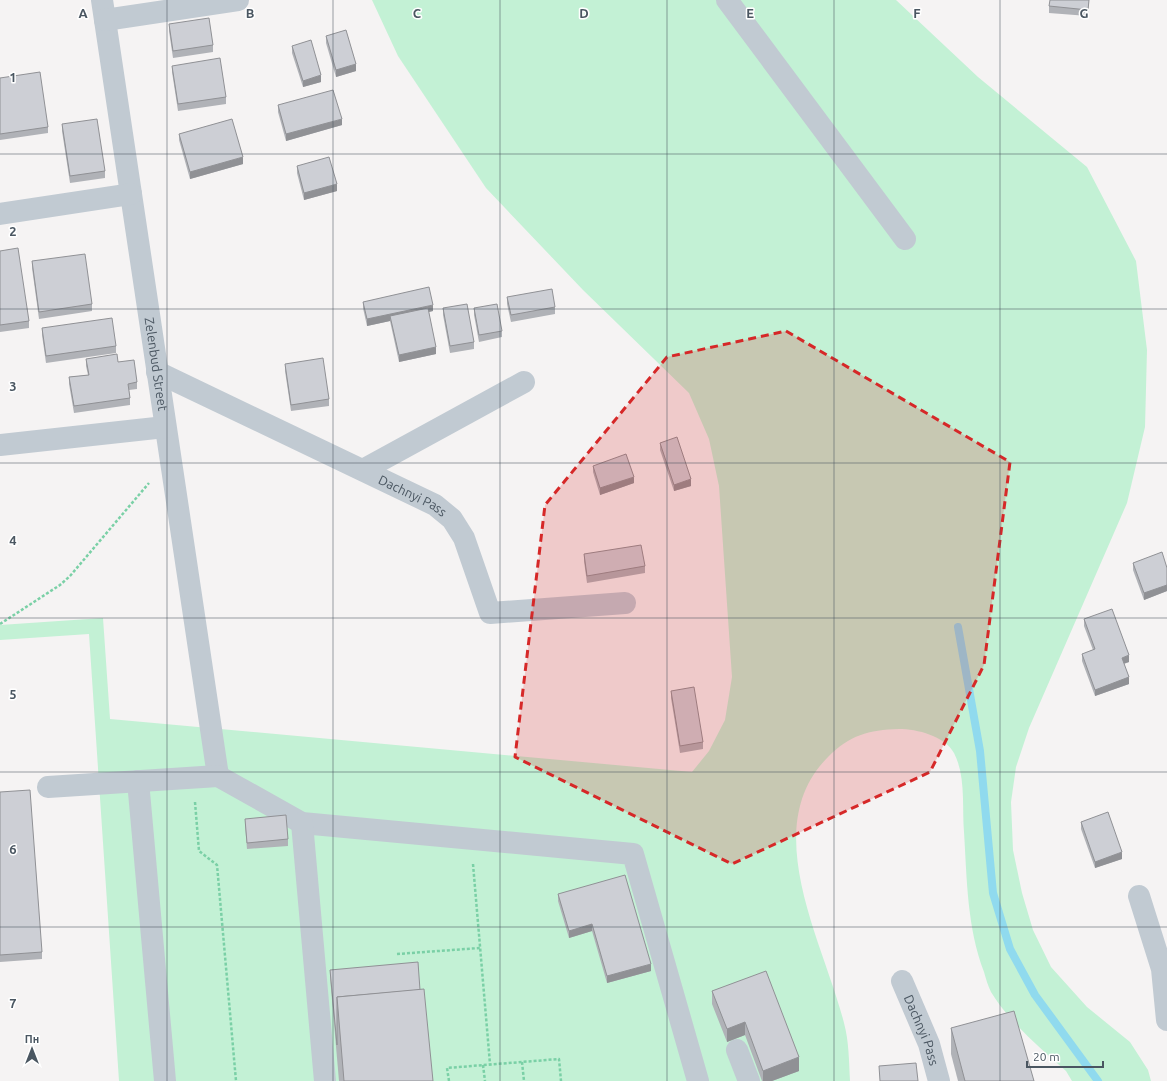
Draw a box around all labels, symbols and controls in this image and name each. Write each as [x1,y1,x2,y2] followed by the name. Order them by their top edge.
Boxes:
[78,6,88,20] text: A
[246,6,255,20] text: B
[413,6,422,20] text: C
[579,6,589,20] text: D
[746,6,754,20] text: E
[913,6,921,20] text: F
[1080,6,1089,20] text: G
[9,70,17,84] text: 1
[9,224,17,238] text: 2
[142,316,170,412] street label: Zelenbud Street
[9,379,17,393] text: 3
[376,472,450,519] street label: Dachnyi Pass
[9,533,17,547] text: 4
[9,687,17,701] text: 5
[9,842,17,856] text: 6
[902,993,942,1067] street label: Dachnyi Pass
[9,996,17,1010] text: 7
[12,1029,52,1069] north arrow
[25,1033,39,1045] text: Пн
[1027,1043,1103,1069] scale bar
[1033,1050,1060,1063] text: 20 m

